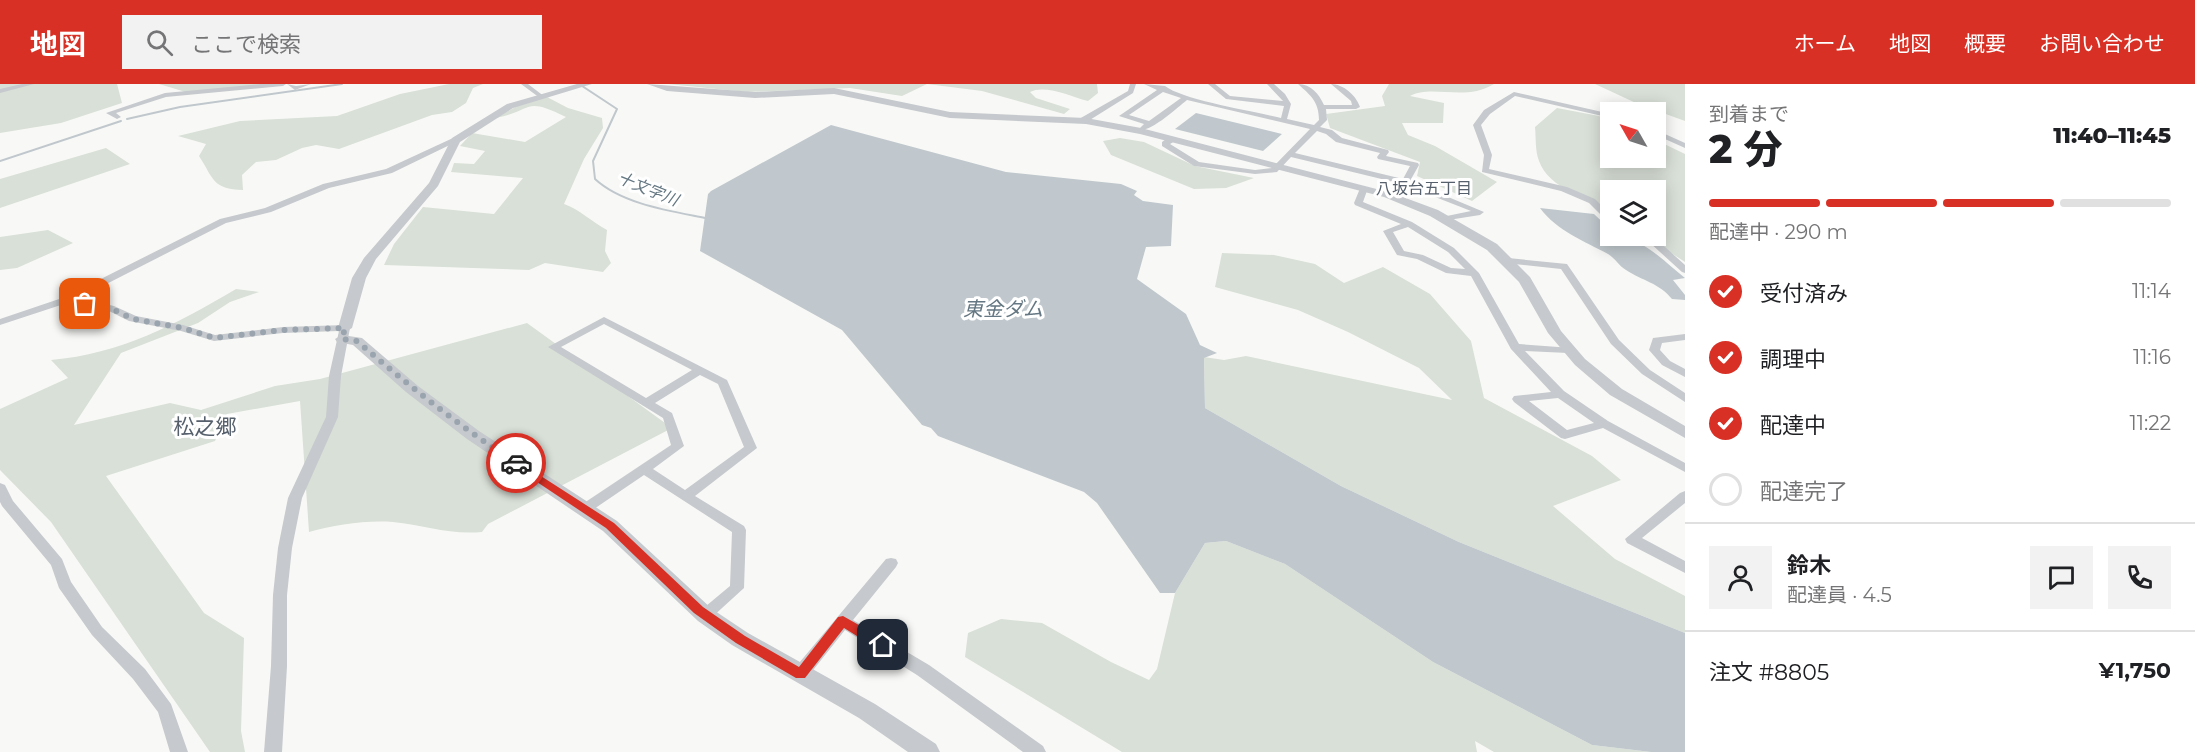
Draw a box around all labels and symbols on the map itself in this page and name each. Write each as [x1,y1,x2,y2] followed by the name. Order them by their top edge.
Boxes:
[1600,102,1666,168] north arrow
[615,168,683,211] water label: 十文字川
[1376,179,1472,198] district label: 八坂台五丁目
[59,278,110,329] pin
[963,297,1043,321] water label: 東金ダム
[174,414,237,439] district label: 松之郷
[486,433,546,493] courier
[857,619,908,670] pin

